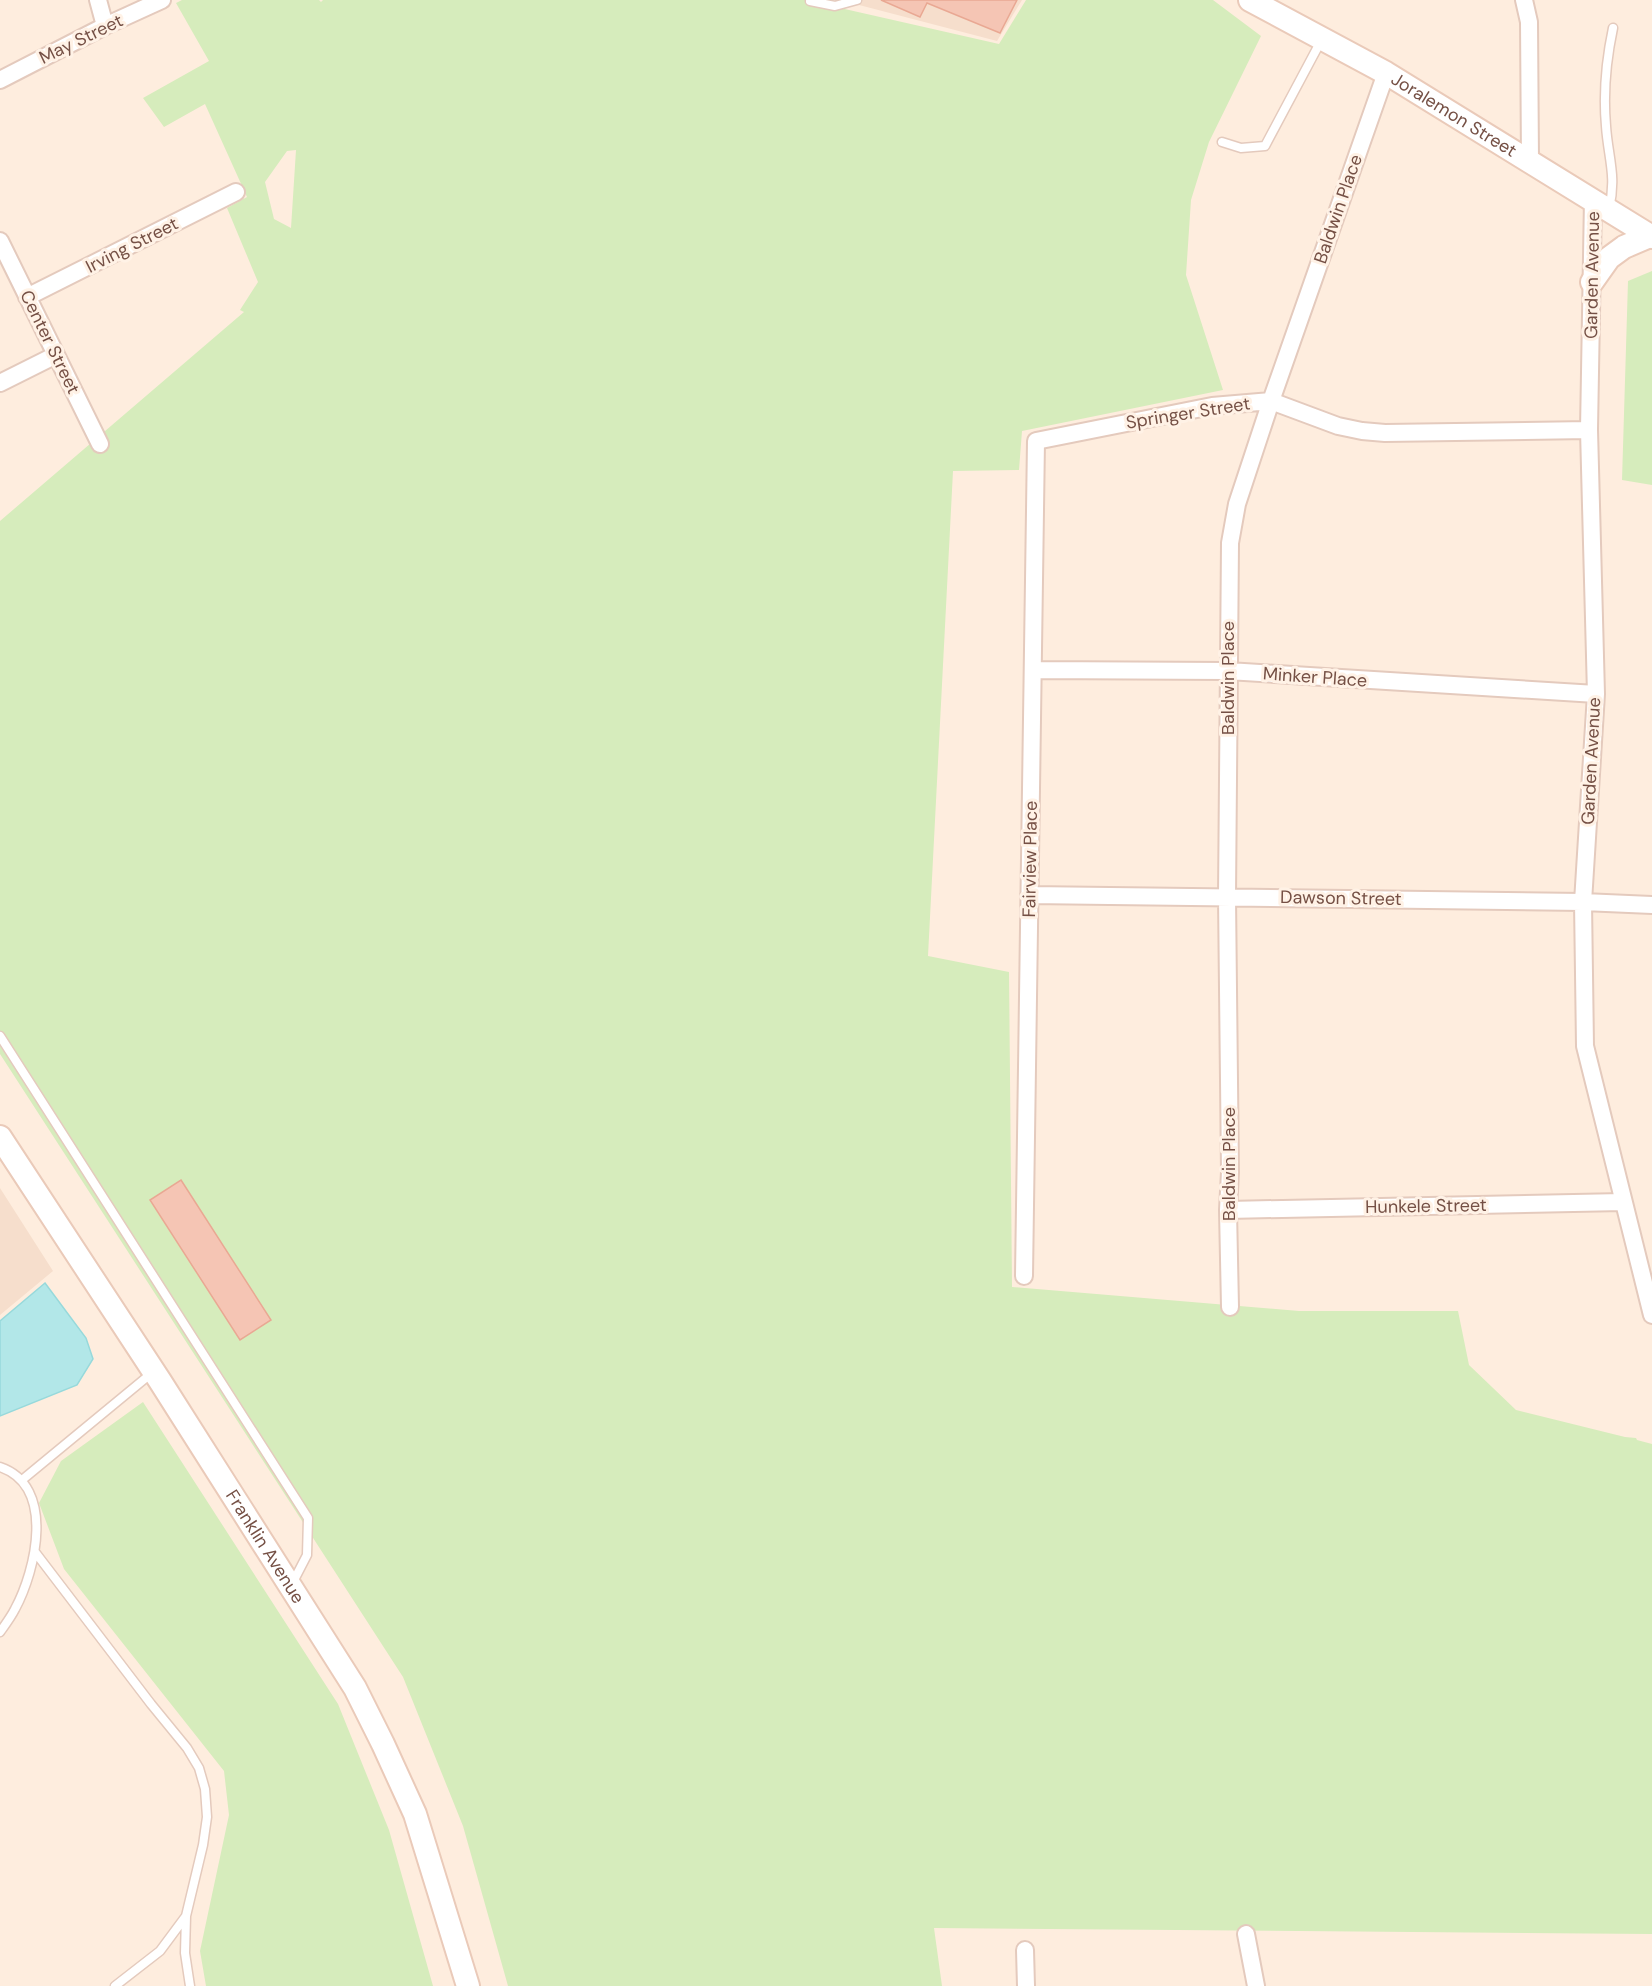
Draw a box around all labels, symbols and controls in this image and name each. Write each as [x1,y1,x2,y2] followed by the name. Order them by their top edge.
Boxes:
[35,8,127,70] street label: May Street
[1386,67,1521,163] street label: Joralemon Street
[1308,151,1368,267] street label: Baldwin Place
[82,211,182,279] street label: Irving Street
[1579,211,1605,339] street label: Garden Avenue
[14,286,86,398] street label: Center Street
[1124,391,1252,435] street label: Springer Street
[1216,621,1240,735] street label: Baldwin Place
[1262,661,1368,693] street label: Minker Place
[1576,697,1606,825] street label: Garden Avenue
[1017,800,1043,918] street label: Fairview Place
[1280,885,1402,911] street label: Dawson Street
[1217,1107,1241,1221] street label: Baldwin Place
[1365,1193,1487,1219] street label: Hunkele Street
[220,1485,310,1608] street label: Franklin Avenue

